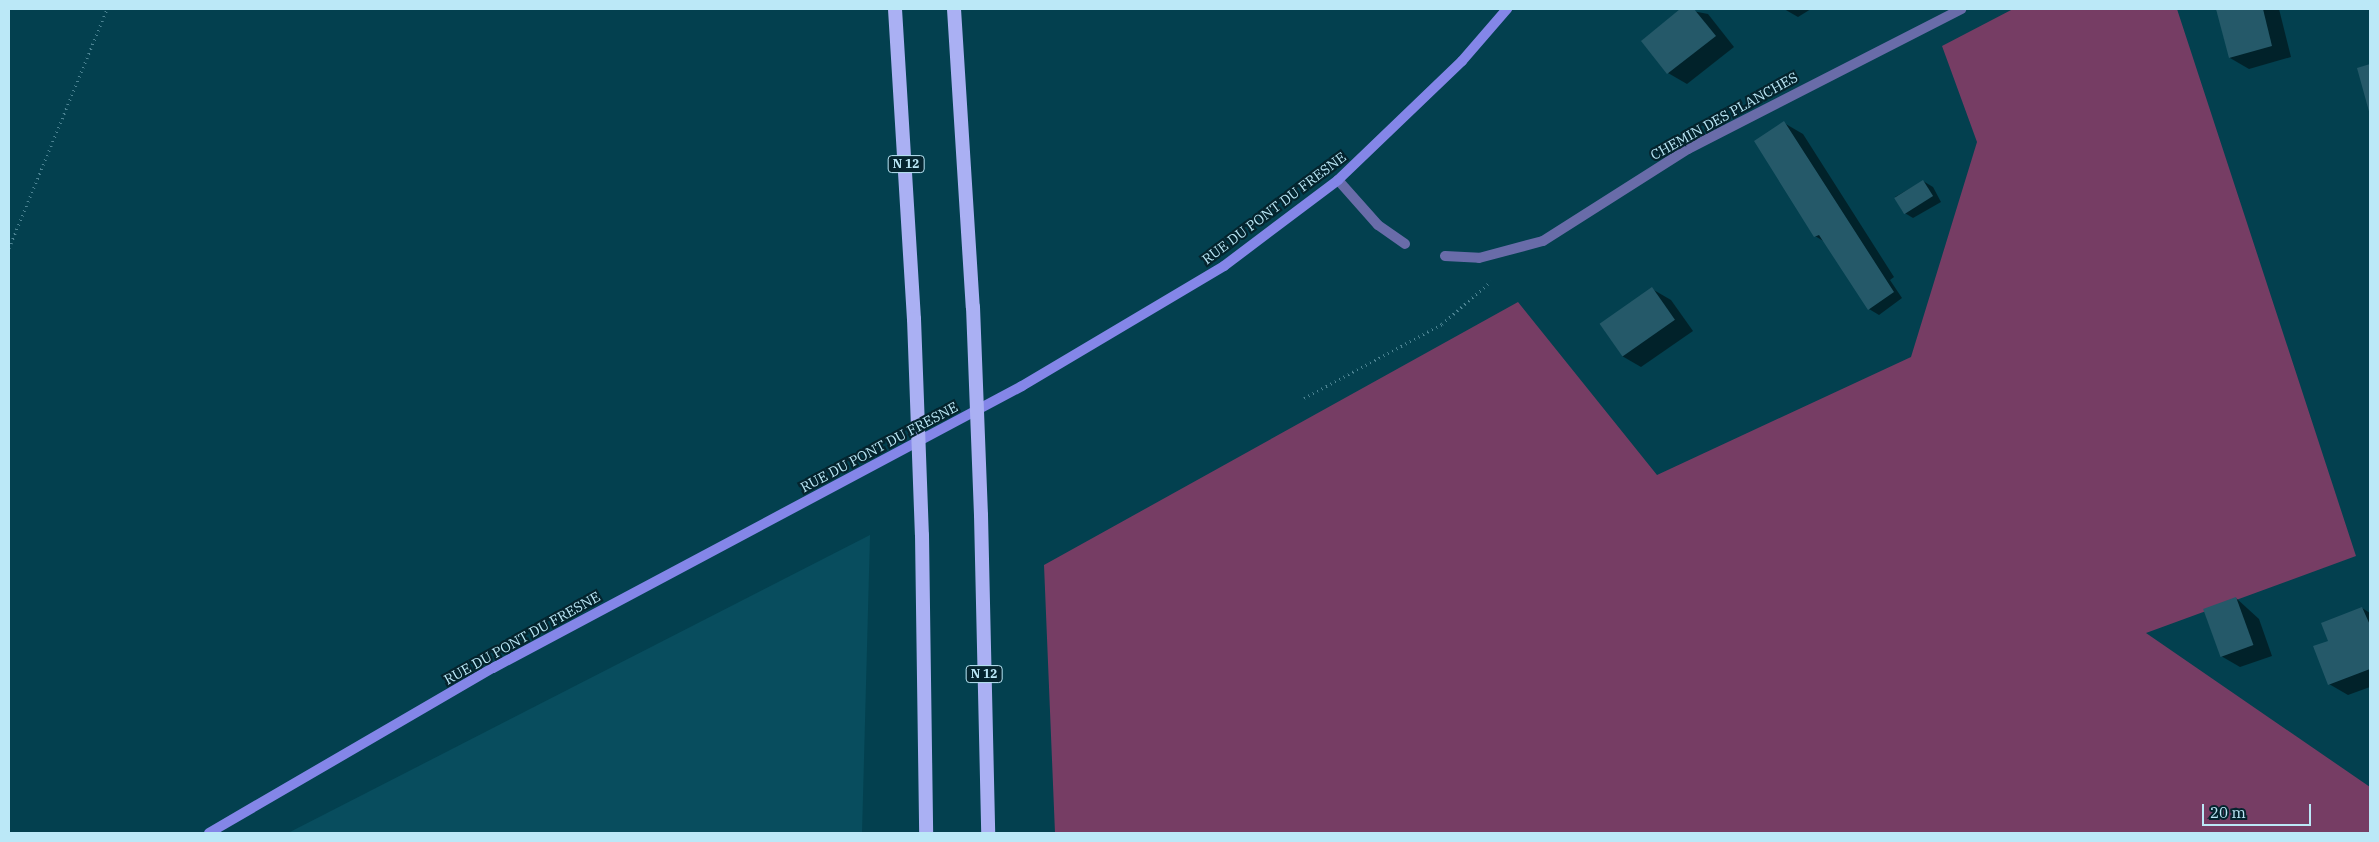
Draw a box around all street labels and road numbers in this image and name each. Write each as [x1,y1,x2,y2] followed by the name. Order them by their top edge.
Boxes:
[1648,69,1800,163] street label: CHEMIN DES PLANCHES
[1199,148,1349,268] street label: RUE DU PONT DU FRESNE
[887,154,925,173] road number: N 12
[797,398,961,496] street label: RUE DU PONT DU FRESNE
[441,588,603,688] street label: RUE DU PONT DU FRESNE
[965,664,1003,684] road number: N 12

